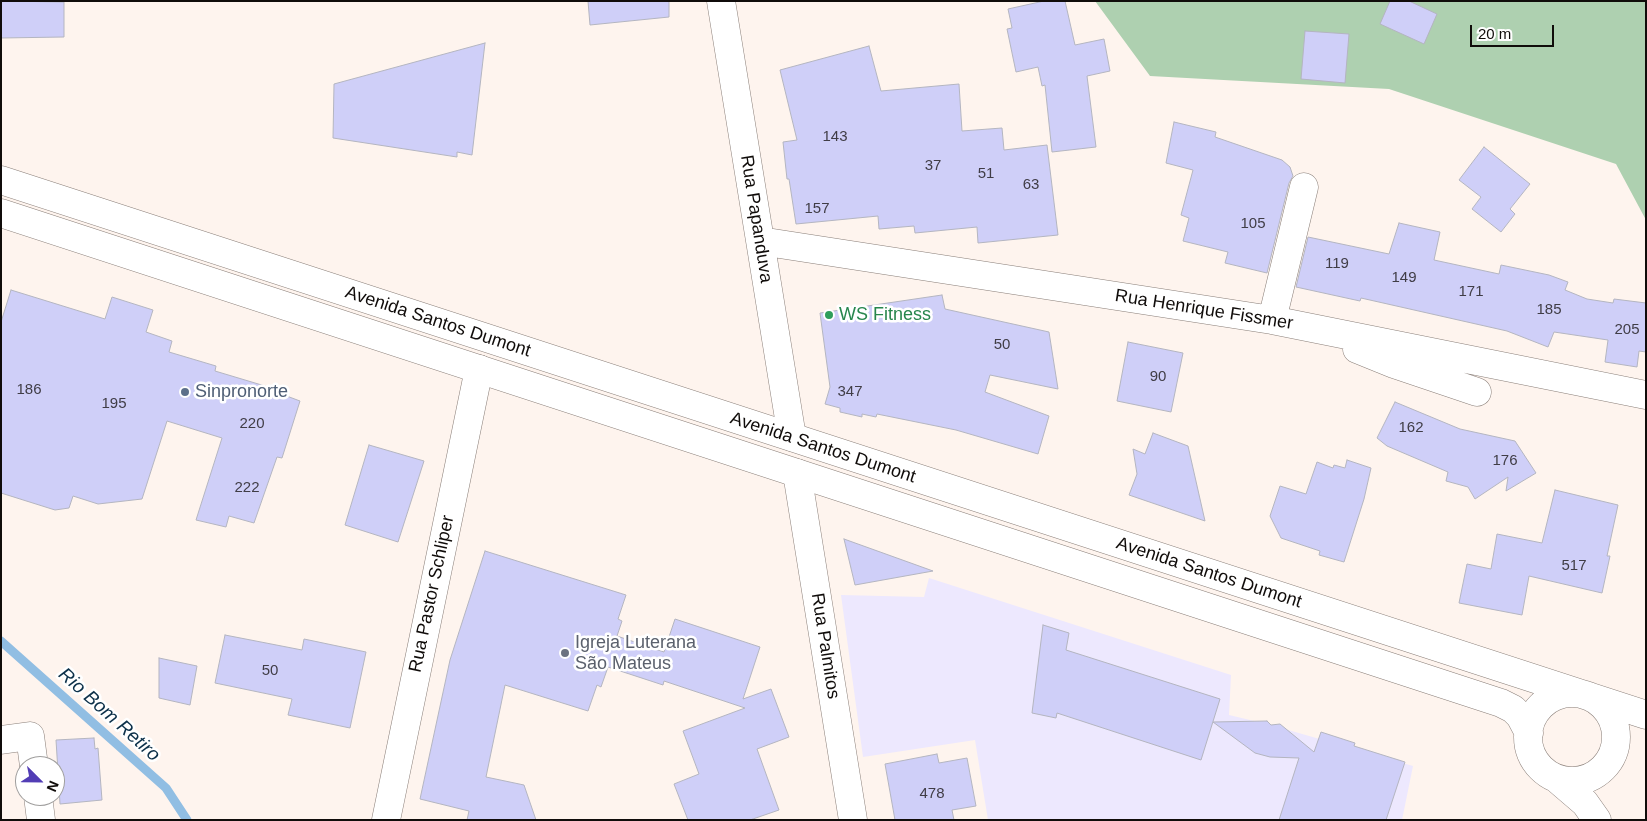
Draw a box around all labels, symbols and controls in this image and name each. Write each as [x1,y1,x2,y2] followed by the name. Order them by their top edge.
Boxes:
[1472,15,1556,47] scale bar
[1478,25,1511,42] text: 20 m
[822,128,848,146] house number: 143
[735,154,777,284] street label: Rua Papanduva
[925,157,941,175] house number: 37
[978,165,994,183] house number: 51
[1023,176,1039,194] house number: 63
[804,200,830,218] house number: 157
[1240,215,1266,233] house number: 105
[1325,255,1349,273] house number: 119
[1391,269,1417,287] house number: 149
[343,282,533,362] street label: Avenida Santos Dumont
[1458,283,1484,301] house number: 171
[1113,285,1295,335] street label: Rua Henrique Fissmer
[1536,301,1562,319] house number: 185
[839,304,931,326] place label: WS Fitness
[823,309,835,321] marker: WS Fitness
[1614,321,1640,339] house number: 205
[994,336,1010,354] house number: 50
[1150,368,1166,386] house number: 90
[16,381,42,399] house number: 186
[195,381,288,403] place label: Sinpronorte
[837,383,863,401] house number: 347
[179,386,191,398] marker: Sinpronorte
[101,395,127,413] house number: 195
[728,408,918,488] street label: Avenida Santos Dumont
[239,415,265,433] house number: 220
[1398,419,1424,437] house number: 162
[1492,452,1518,470] house number: 176
[234,479,260,497] house number: 222
[405,513,459,675] street label: Rua Pastor Schliper
[1114,533,1304,613] street label: Avenida Santos Dumont
[1561,557,1587,575] house number: 517
[806,591,844,701] street label: Rua Palmitos
[575,632,696,674] place label: Igreja Luterana São Mateus
[559,647,571,659] marker: Igreja Luterana São Mateus
[262,662,278,680] house number: 50
[54,663,164,767] water label: Rio Bom Retiro
[15,756,65,806] north arrow
[44,779,62,794] text: N
[919,785,945,803] house number: 478

